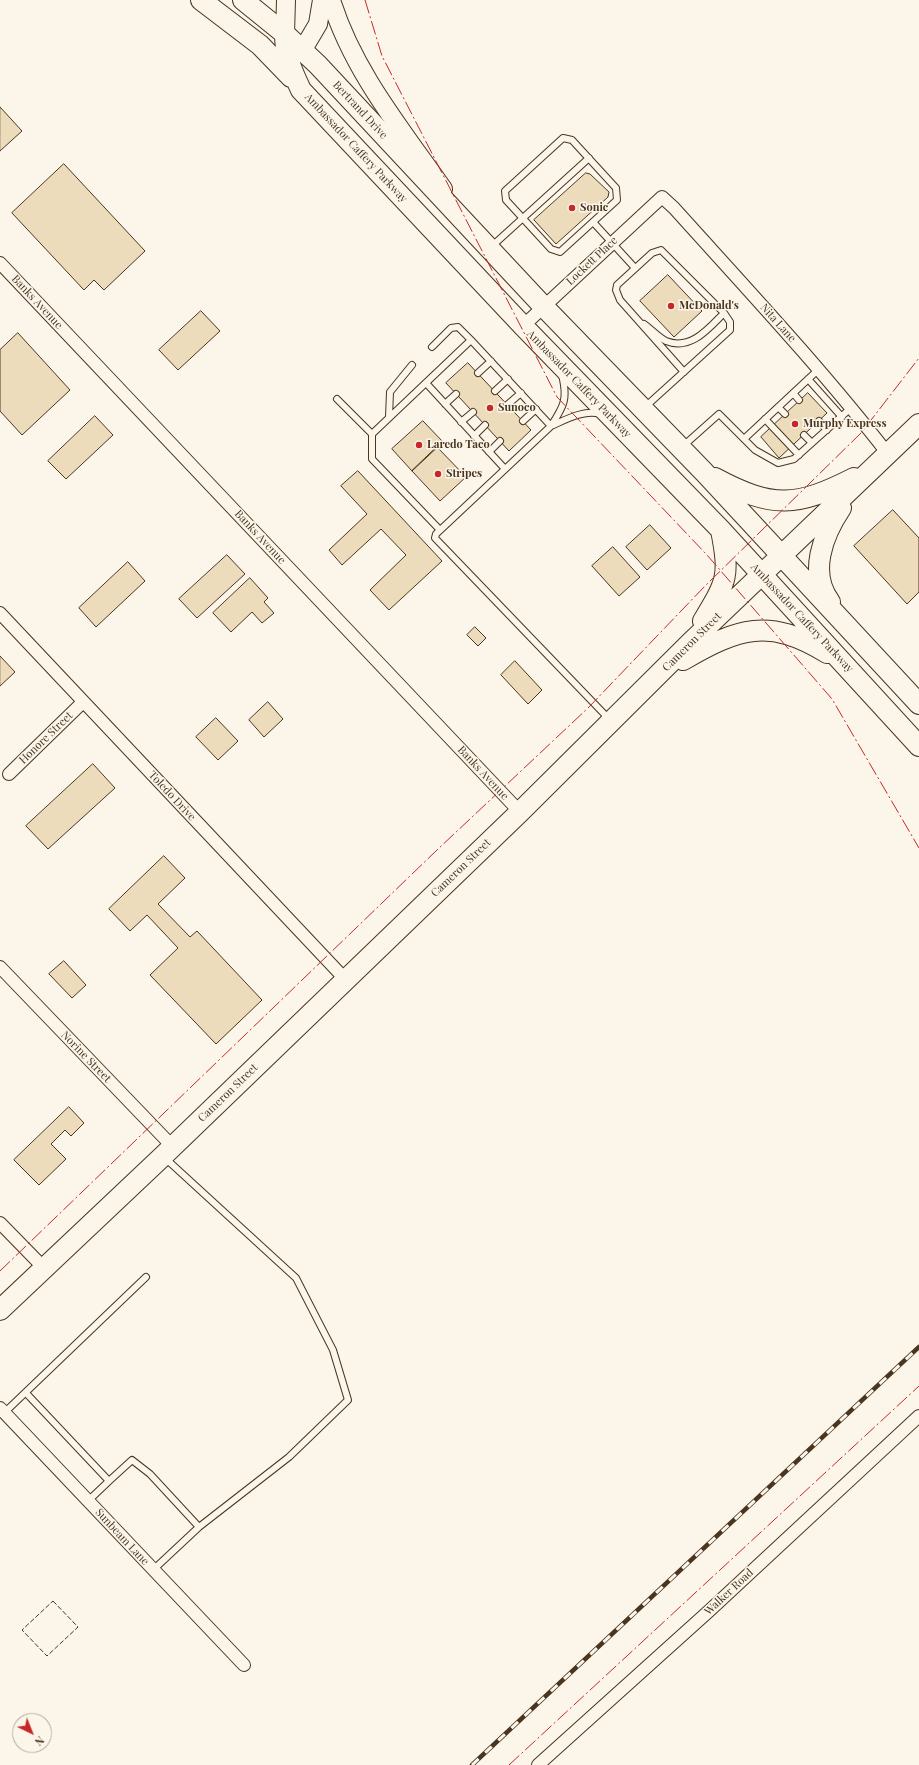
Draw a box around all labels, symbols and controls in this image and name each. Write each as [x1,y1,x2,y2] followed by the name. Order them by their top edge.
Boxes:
[330,78,390,142] street label: Bertrand Drive
[302,91,410,205] street label: Ambassador Caffery Parkway
[580,201,608,215] place label: Sonic
[567,203,577,213] marker: Sonic
[564,234,620,288] street label: Lockett Place
[9,272,65,332] street label: Banks Avenue
[679,299,739,313] place label: McDonald's
[666,301,676,311] marker: McDonald's
[757,301,799,345] street label: Nita Lane
[524,327,634,441] street label: Ambassador Caffery Parkway
[498,401,536,415] place label: Sunoco
[485,403,495,413] marker: Sunoco
[803,417,886,431] place label: Murphy Express
[790,419,800,429] marker: Murphy Express
[427,438,490,452] place label: Laredo Taco
[414,440,424,450] marker: Laredo Taco
[446,467,482,481] place label: Stripes
[433,469,443,479] marker: Stripes
[232,507,288,567] street label: Banks Avenue
[748,561,856,675] street label: Ambassador Caffery Parkway
[660,610,724,674] street label: Cameron Street
[17,709,75,767] street label: Honore Street
[455,743,511,803] street label: Banks Avenue
[146,768,198,824] street label: Toledo Drive
[428,836,494,900] street label: Cameron Street
[58,1029,114,1085] street label: Norine Street
[195,1061,261,1125] street label: Cameron Street
[92,1506,152,1568] street label: Sunbeam Lane
[702,1566,756,1618] street label: Walker Road
[12,1713,52,1753] north arrow
[32,1733,48,1750] text: N

